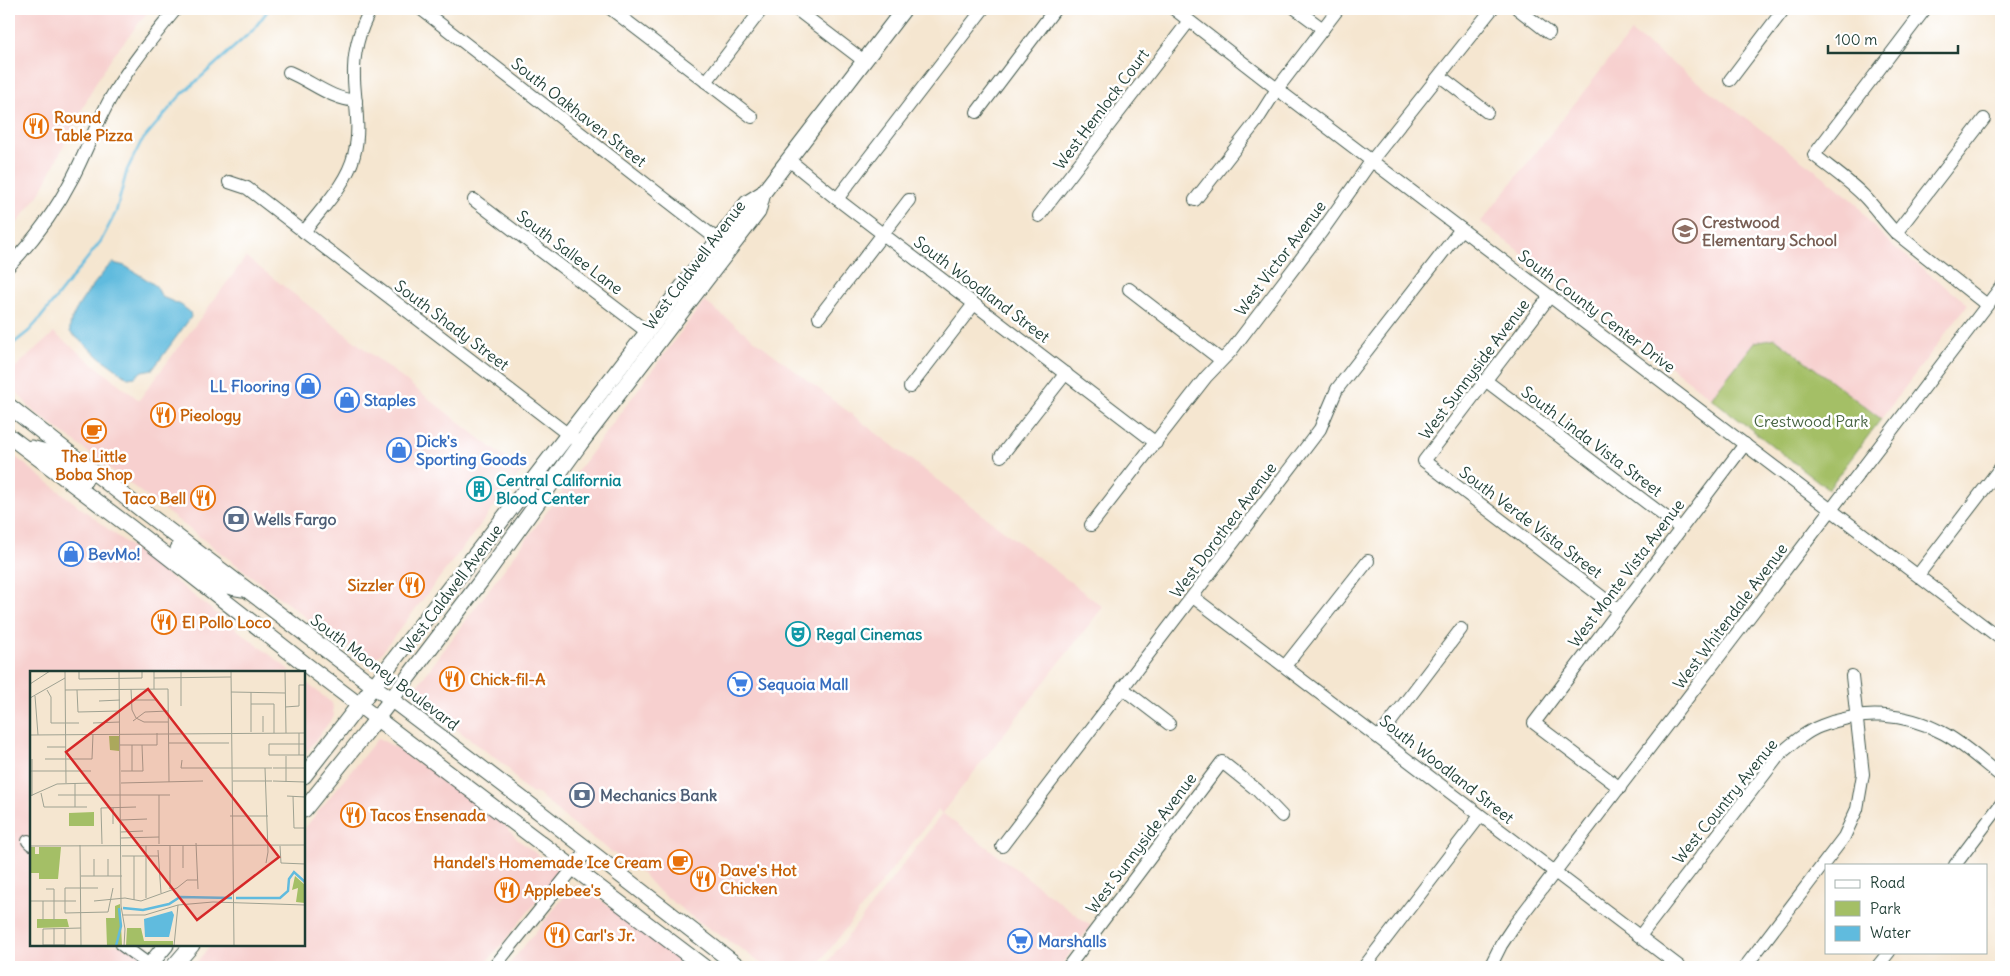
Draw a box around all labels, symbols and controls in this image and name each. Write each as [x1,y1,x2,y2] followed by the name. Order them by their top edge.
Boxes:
[1828,22,1958,54] scale bar
[1835,30,1877,49] text: 100 m
[1049,44,1153,173] street label: West Hemlock Court
[507,53,651,171] street label: South Oakhaven Street
[54,107,133,145] place label: Round Table Pizza
[23,113,49,139] restaurant icon: Round Table Pizza
[639,196,749,334] street label: West Caldwell Avenue
[1230,196,1330,320] street label: West Victor Avenue
[513,206,627,298] street label: South Sallee Lane
[1702,212,1837,251] place label: Crestwood Elementary School
[1672,218,1698,244] school or university icon: Crestwood Elementary School
[910,231,1054,347] street label: South Woodland Street
[1514,245,1680,377] street label: South County Center Drive
[391,276,514,375] street label: South Shady Street
[1415,295,1533,443] street label: West Sunnyside Avenue
[295,373,321,399] shop icon: LL Flooring
[210,376,290,397] place label: LL Flooring
[1518,381,1667,501] street label: South Linda Vista Street
[334,387,360,413] shop icon: Staples
[364,390,416,411] place label: Staples
[150,402,176,428] restaurant icon: Pieology
[180,405,241,426] place label: Pieology
[1754,411,1868,431] park label: Crestwood Park
[81,418,107,444] cafe icon: The Little Boba Shop
[416,431,527,470] place label: Dick's Sporting Goods
[386,437,412,463] shop icon: Dick's Sporting Goods
[55,446,133,485] place label: The Little Boba Shop
[1166,458,1280,602] street label: West Dorothea Avenue
[1456,462,1607,583] street label: South Verde Vista Street
[496,470,621,508] place label: Central California Blood Center
[466,476,492,502] building icon: Central California Blood Center
[190,485,216,511] restaurant icon: Taco Bell
[123,488,186,508] place label: Taco Bell
[1564,495,1688,651] street label: West Monte Vista Avenue
[223,506,249,532] bank icon: Wells Fargo
[254,509,337,530] place label: Wells Fargo
[396,520,506,658] street label: West Caldwell Avenue
[1669,539,1791,693] street label: West Whitendale Avenue
[58,541,84,567] shop icon: BevMo!
[88,544,141,564] place label: BevMo!
[399,572,425,598] restaurant icon: Sizzler
[347,575,394,595] place label: Sizzler
[151,609,177,635] restaurant icon: El Pollo Loco
[307,610,463,734] street label: South Mooney Boulevard
[182,612,272,632] place label: El Pollo Loco
[785,621,811,647] theatre icon: Regal Cinemas
[816,624,922,645] place label: Regal Cinemas
[439,666,465,692] restaurant icon: Chick-fil-A
[470,669,545,689] place label: Chick-fil-A
[30,671,305,946] inset map
[727,671,753,697] supermarket icon: Sequoia Mall
[758,674,848,695] place label: Sequoia Mall
[1376,710,1519,828] street label: South Woodland Street
[1668,734,1782,868] street label: West Country Avenue
[1082,769,1200,917] street label: West Sunnyside Avenue
[569,782,595,808] bank icon: Mechanics Bank
[600,785,717,805] place label: Mechanics Bank
[340,802,366,828] restaurant icon: Tacos Ensenada
[370,805,486,825] place label: Tacos Ensenada
[667,849,693,875] cafe icon: Handel's Homemade Ice Cream
[433,852,662,872] place label: Handel's Homemade Ice Cream
[720,860,797,898] place label: Dave's Hot Chicken
[1825,864,1988,954] legend
[690,866,716,892] restaurant icon: Dave's Hot Chicken
[1870,873,1905,892] text: Road
[494,877,520,903] restaurant icon: Applebee's
[524,880,601,901] place label: Applebee's
[1870,899,1901,918] text: Park
[544,922,570,948] restaurant icon: Carl's Jr.
[1870,923,1911,942] text: Water
[574,925,635,945] place label: Carl's Jr.
[1007,928,1033,954] supermarket icon: Marshalls
[1038,931,1107,951] place label: Marshalls

